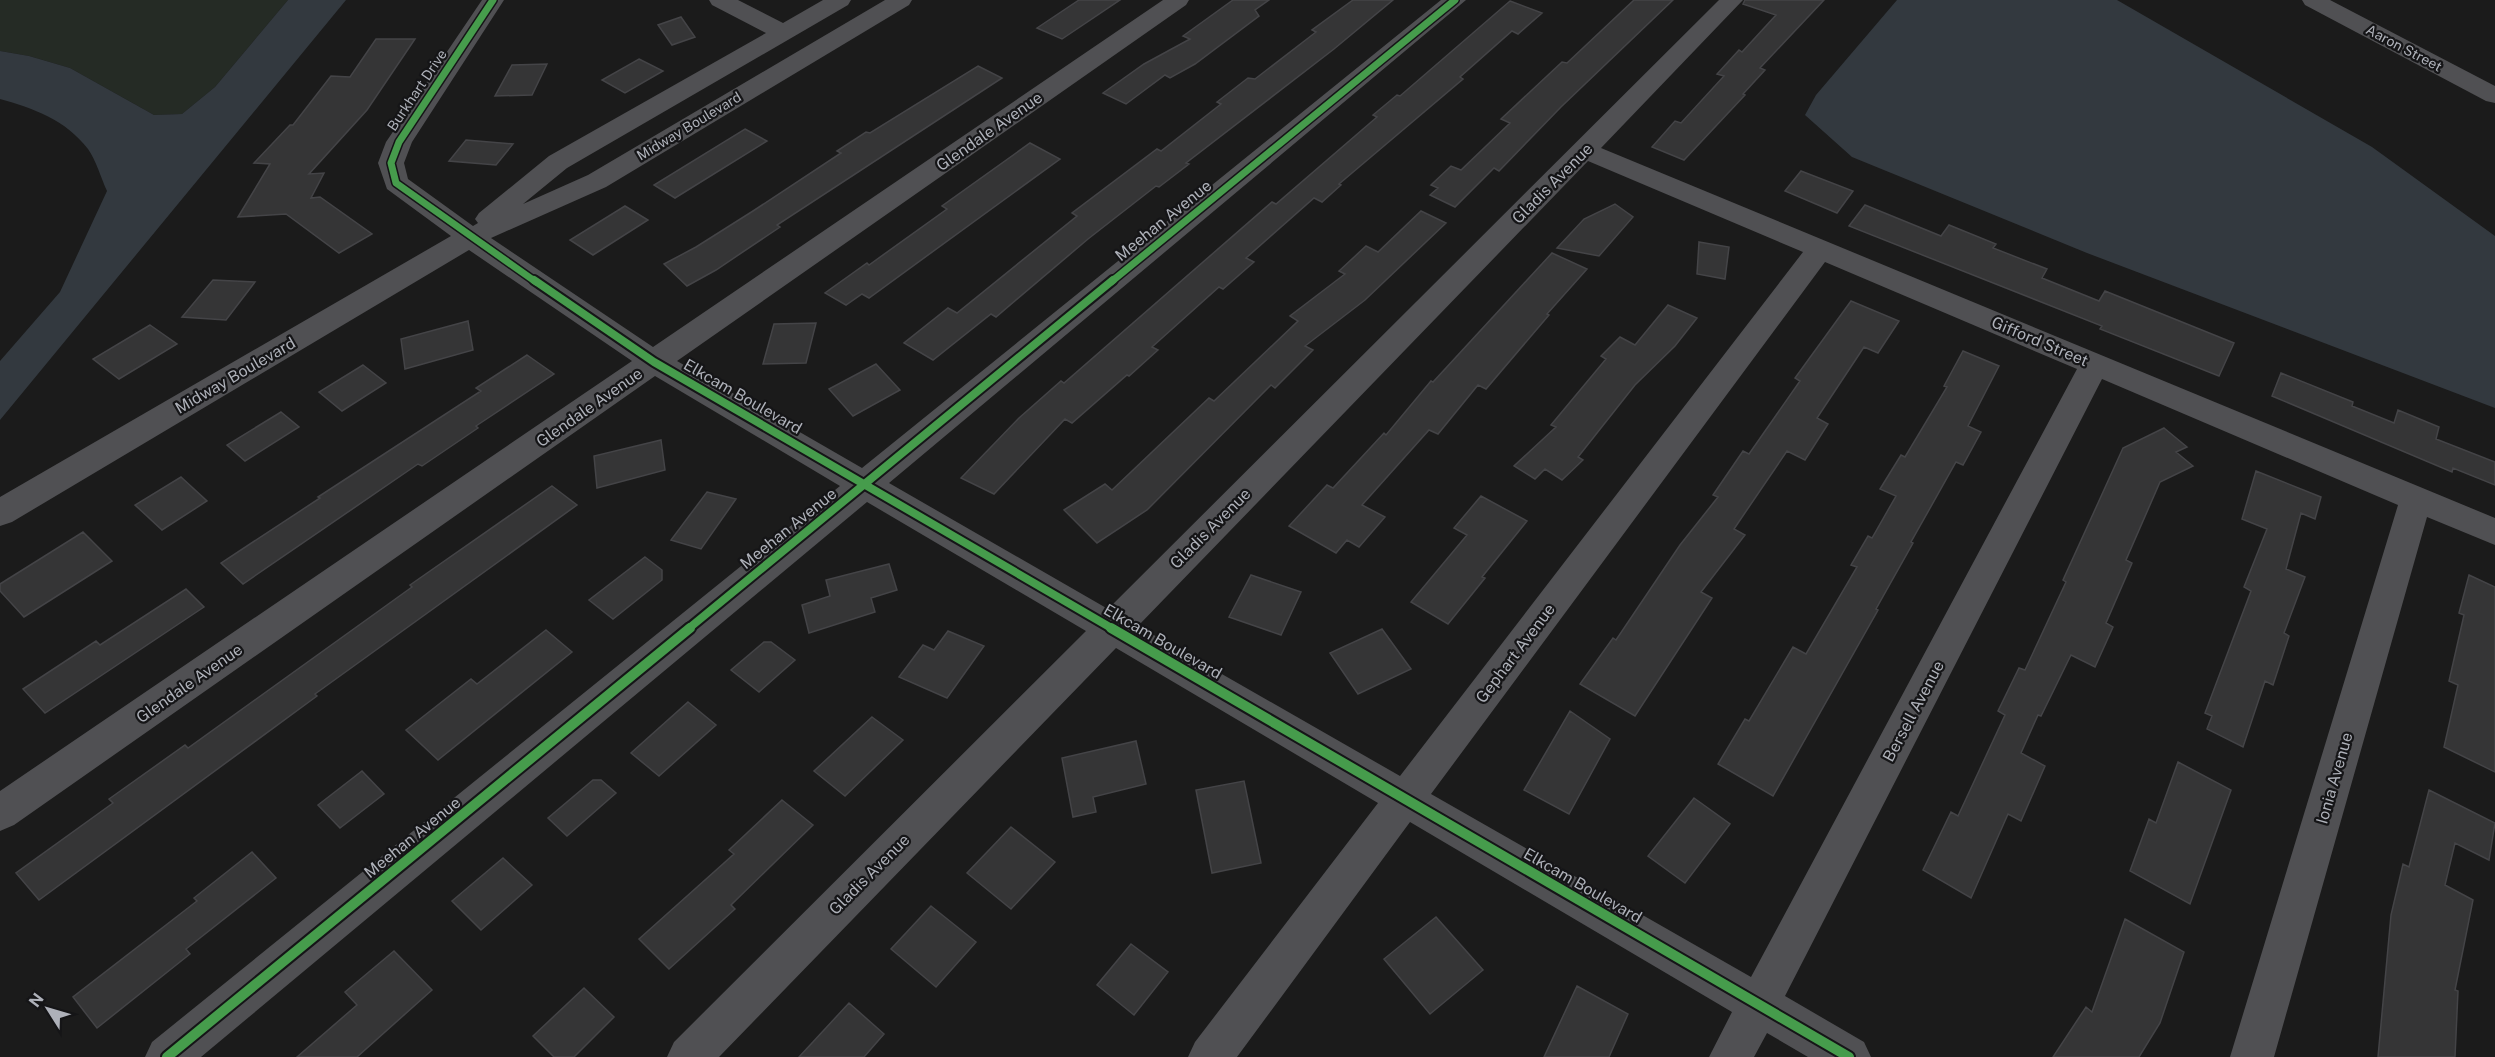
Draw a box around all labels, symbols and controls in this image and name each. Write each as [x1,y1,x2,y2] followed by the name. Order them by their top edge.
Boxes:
[2363,21,2445,75] street label: Aaron Street
[384,46,450,134] street label: Burkhart Drive
[933,88,1046,175] street label: Glendale Avenue
[634,89,744,163] street label: Midway Boulevard
[1508,139,1596,227] street label: Gladis Avenue
[1111,176,1215,265] street label: Meehan Avenue
[1989,313,2091,370] street label: Gifford Street
[172,333,299,418] street label: Midway Boulevard
[680,355,805,438] street label: Elkcam Boulevard
[533,364,646,451] street label: Glendale Avenue
[736,484,840,573] street label: Meehan Avenue
[1166,484,1254,572] street label: Gladis Avenue
[1100,600,1225,683] street label: Elkcam Boulevard
[1472,600,1559,707] street label: Gephart Avenue
[133,640,246,727] street label: Glendale Avenue
[1879,658,1948,765] street label: Bersell Avenue
[2312,730,2357,826] street label: Ionia Avenue
[360,793,464,882] street label: Meehan Avenue
[825,830,913,918] street label: Gladis Avenue
[1520,844,1645,927] street label: Elkcam Boulevard
[18,979,78,1039] north arrow
[25,990,48,1011] text: N

